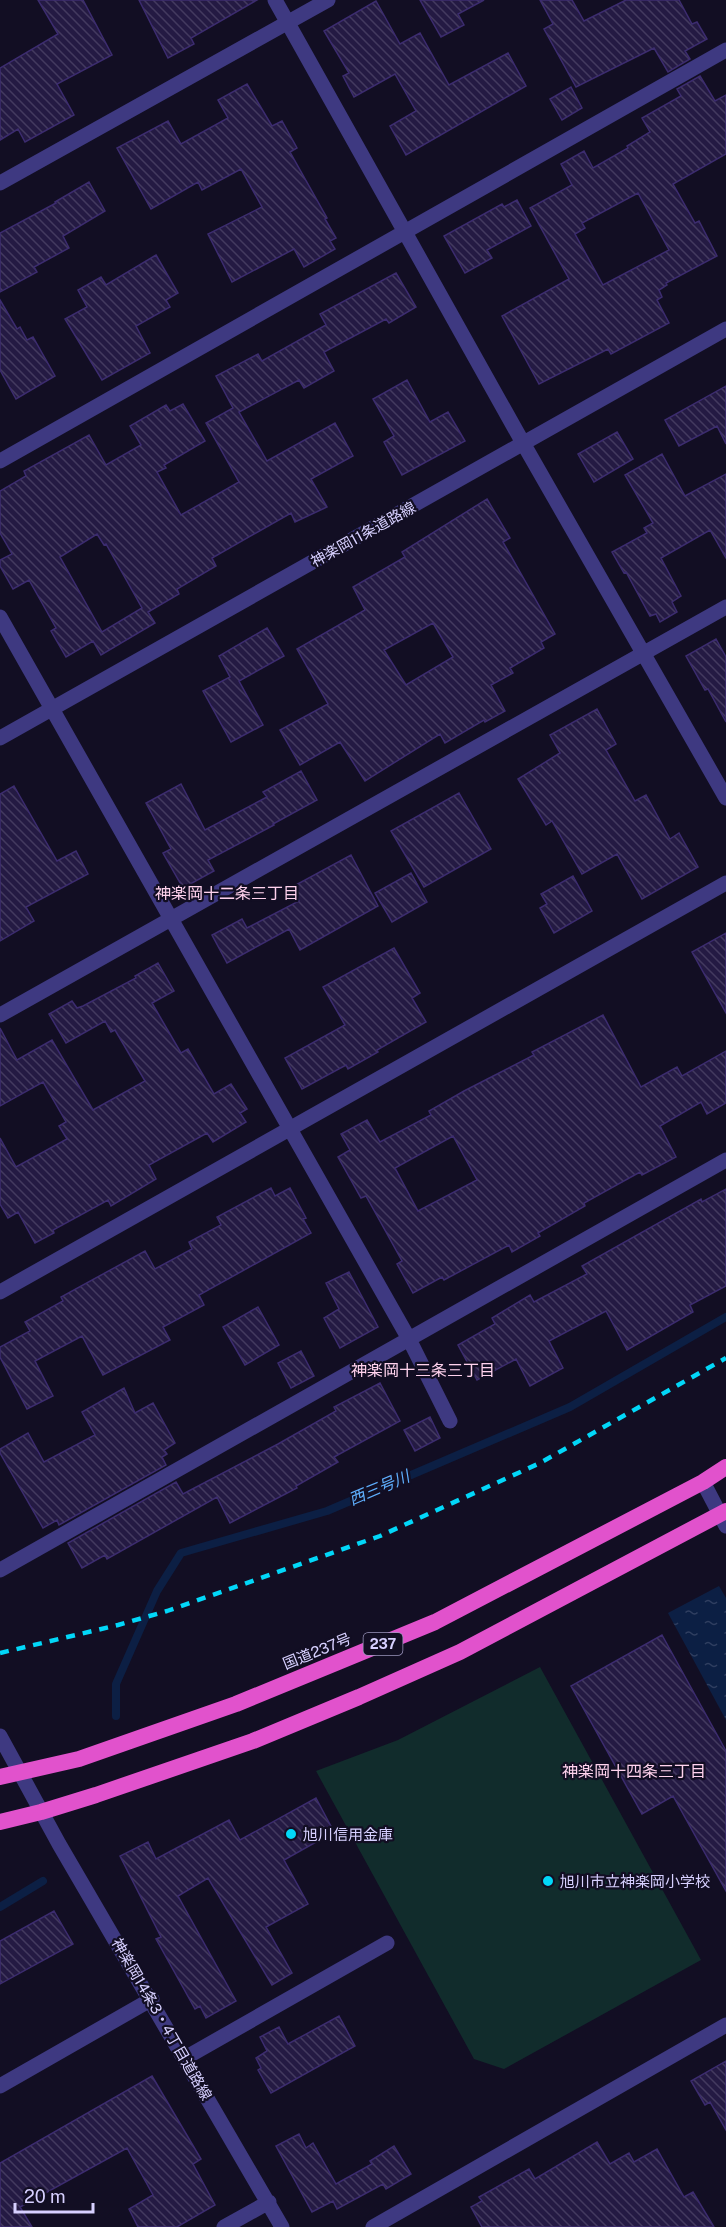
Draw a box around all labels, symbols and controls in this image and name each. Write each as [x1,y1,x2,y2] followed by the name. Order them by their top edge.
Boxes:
[308,498,418,570] street label: 神楽岡11条道路線
[155,884,299,903] district label: 神楽岡十二条三丁目
[351,1361,495,1380] district label: 神楽岡十三条三丁目
[346,1466,414,1509] water label: 西三号川
[280,1630,354,1672] street label: 国道237号
[364,1633,403,1655] road number: 237
[562,1762,706,1781] district label: 神楽岡十四条三丁目
[303,1826,393,1843] place label: 旭川信用金庫
[284,1827,298,1841] marker: 旭川信用金庫
[560,1873,710,1890] place label: 旭川市立神楽岡小学校
[541,1874,555,1888] marker: 旭川市立神楽岡小学校
[109,1935,215,2103] street label: 神楽岡14条3・4丁目道路線
[15,2176,93,2214] scale bar
[24,2186,66,2207] text: 20 m

